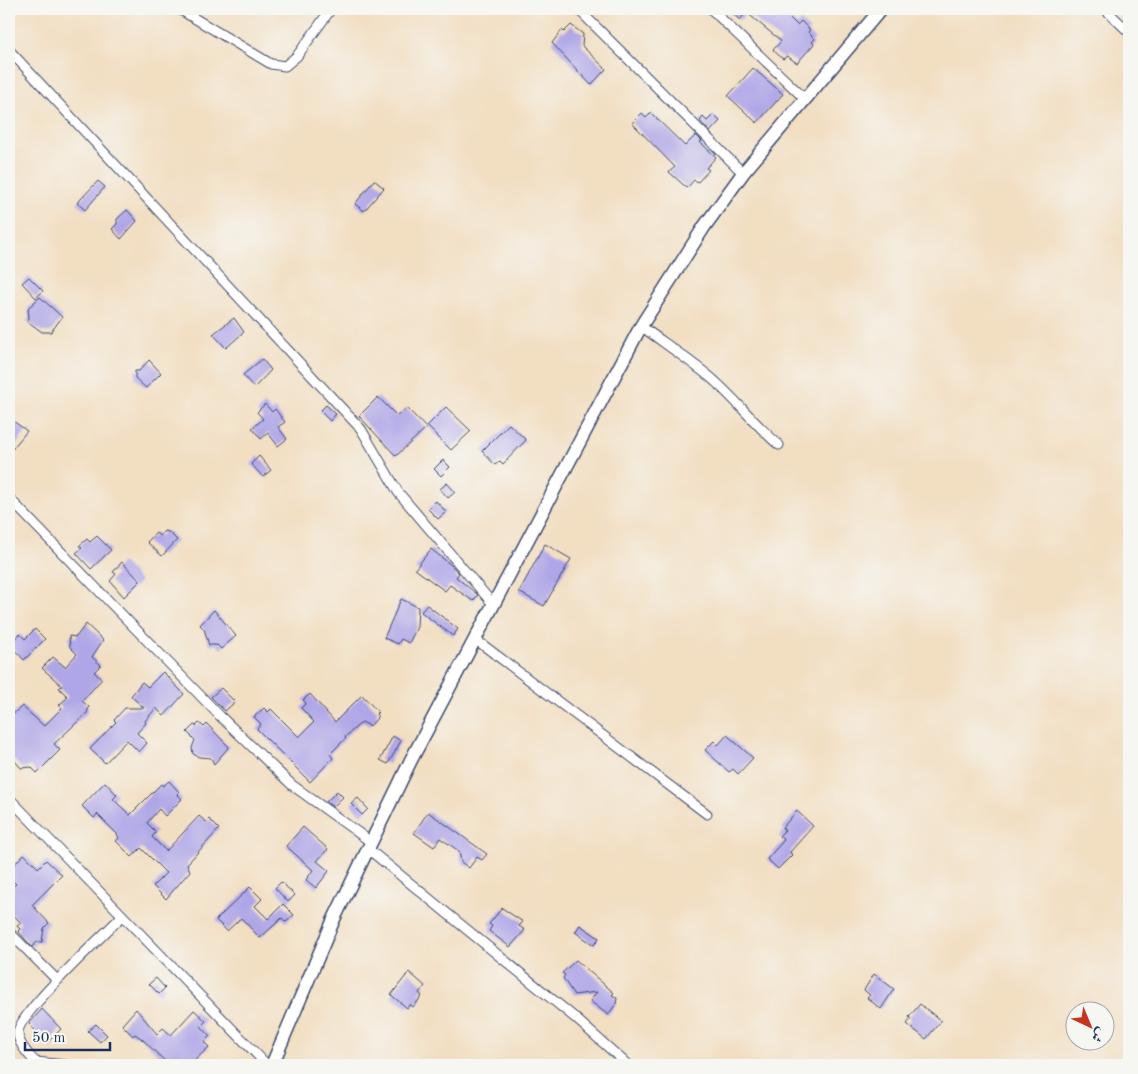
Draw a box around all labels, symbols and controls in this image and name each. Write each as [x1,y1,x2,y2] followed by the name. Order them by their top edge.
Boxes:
[1066,1002,1116,1052] north arrow
[25,1019,110,1051] scale bar
[1088,1025,1108,1045] text: ش
[32,1031,66,1046] text: 50 m

